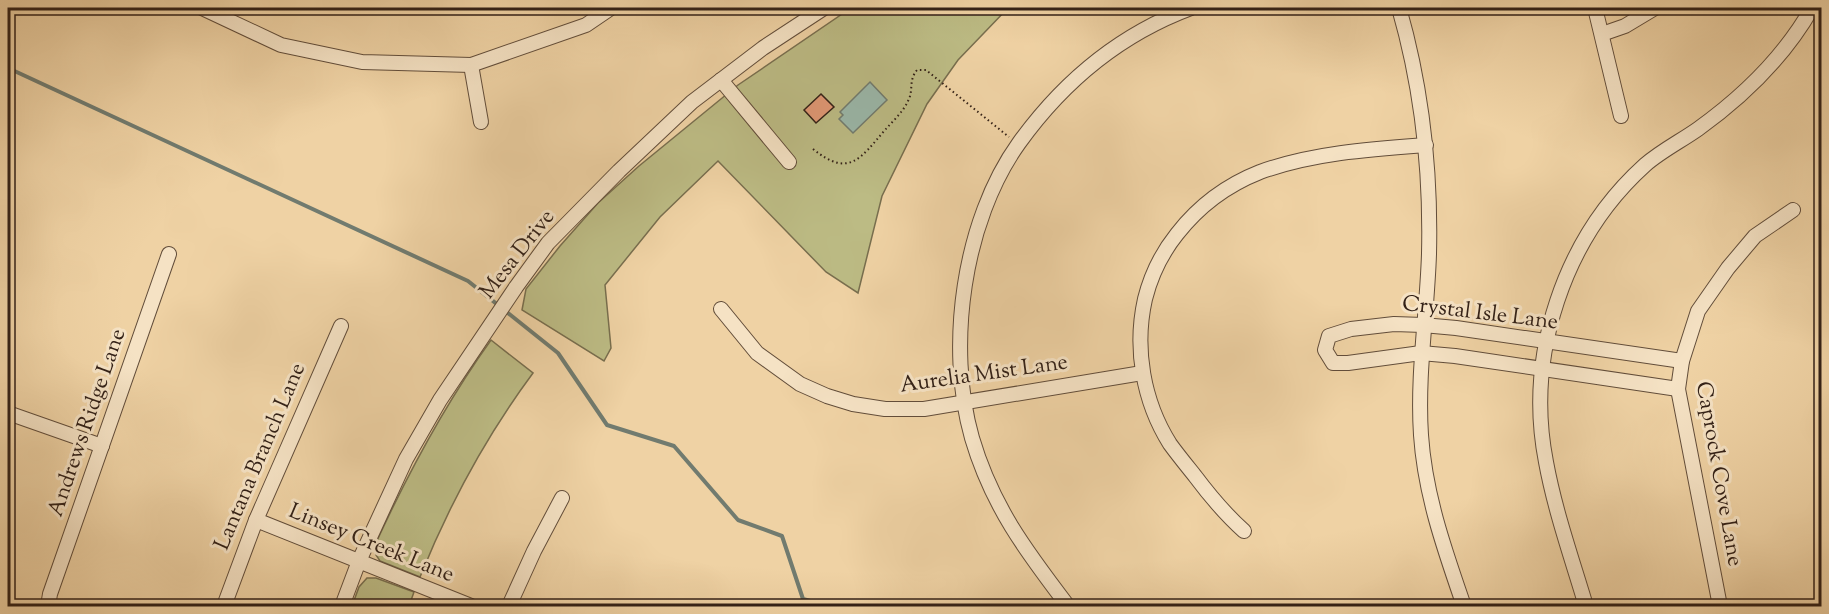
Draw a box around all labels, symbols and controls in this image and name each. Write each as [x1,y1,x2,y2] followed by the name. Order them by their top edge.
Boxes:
[473,203,563,307] street label: Mesa Drive
[1400,289,1560,339] street label: Crystal Isle Lane
[41,325,135,521] street label: Andrews Ridge Lane
[898,347,1070,403] street label: Aurelia Mist Lane
[207,358,315,556] street label: Lantana Branch Lane
[1686,379,1750,569] street label: Caprock Cove Lane
[283,496,459,592] street label: Linsey Creek Lane

